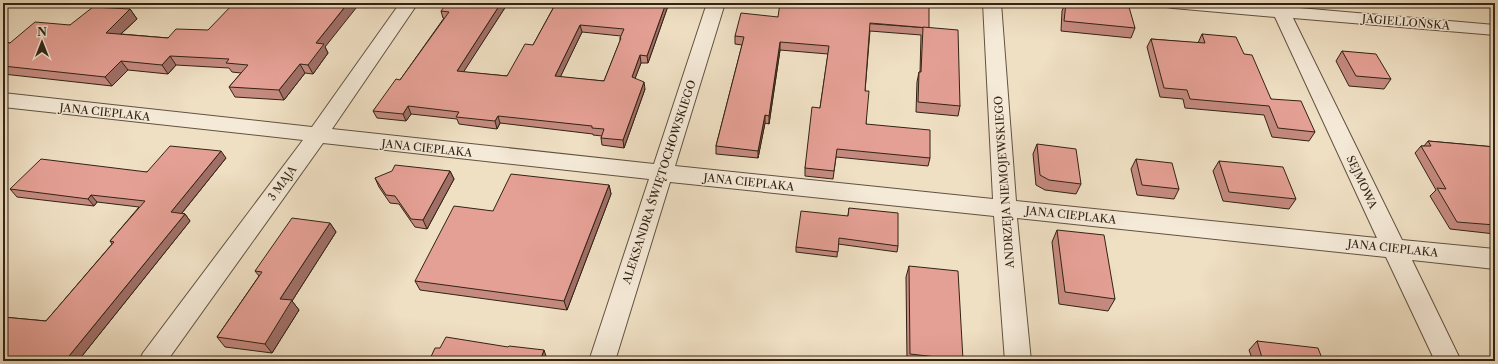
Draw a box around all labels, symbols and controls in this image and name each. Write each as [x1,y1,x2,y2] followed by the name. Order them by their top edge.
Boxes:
[1359,11,1451,33] street label: JAGIELLOŃSKA
[22,22,62,62] north arrow
[37,25,47,39] text: N
[619,78,699,287] street label: ALEKSANDRA ŚWIĘTOCHOWSKIEGO
[991,95,1017,270] street label: ANDRZEJA NIEMOJEWSKIEGO
[57,100,152,124] street label: JANA CIEPLAKA
[379,136,474,160] street label: JANA CIEPLAKA
[1344,153,1381,212] street label: SEJMOWA
[265,162,300,203] street label: 3 MAJA
[701,170,796,194] street label: JANA CIEPLAKA
[1023,203,1118,227] street label: JANA CIEPLAKA
[1345,236,1440,260] street label: JANA CIEPLAKA

